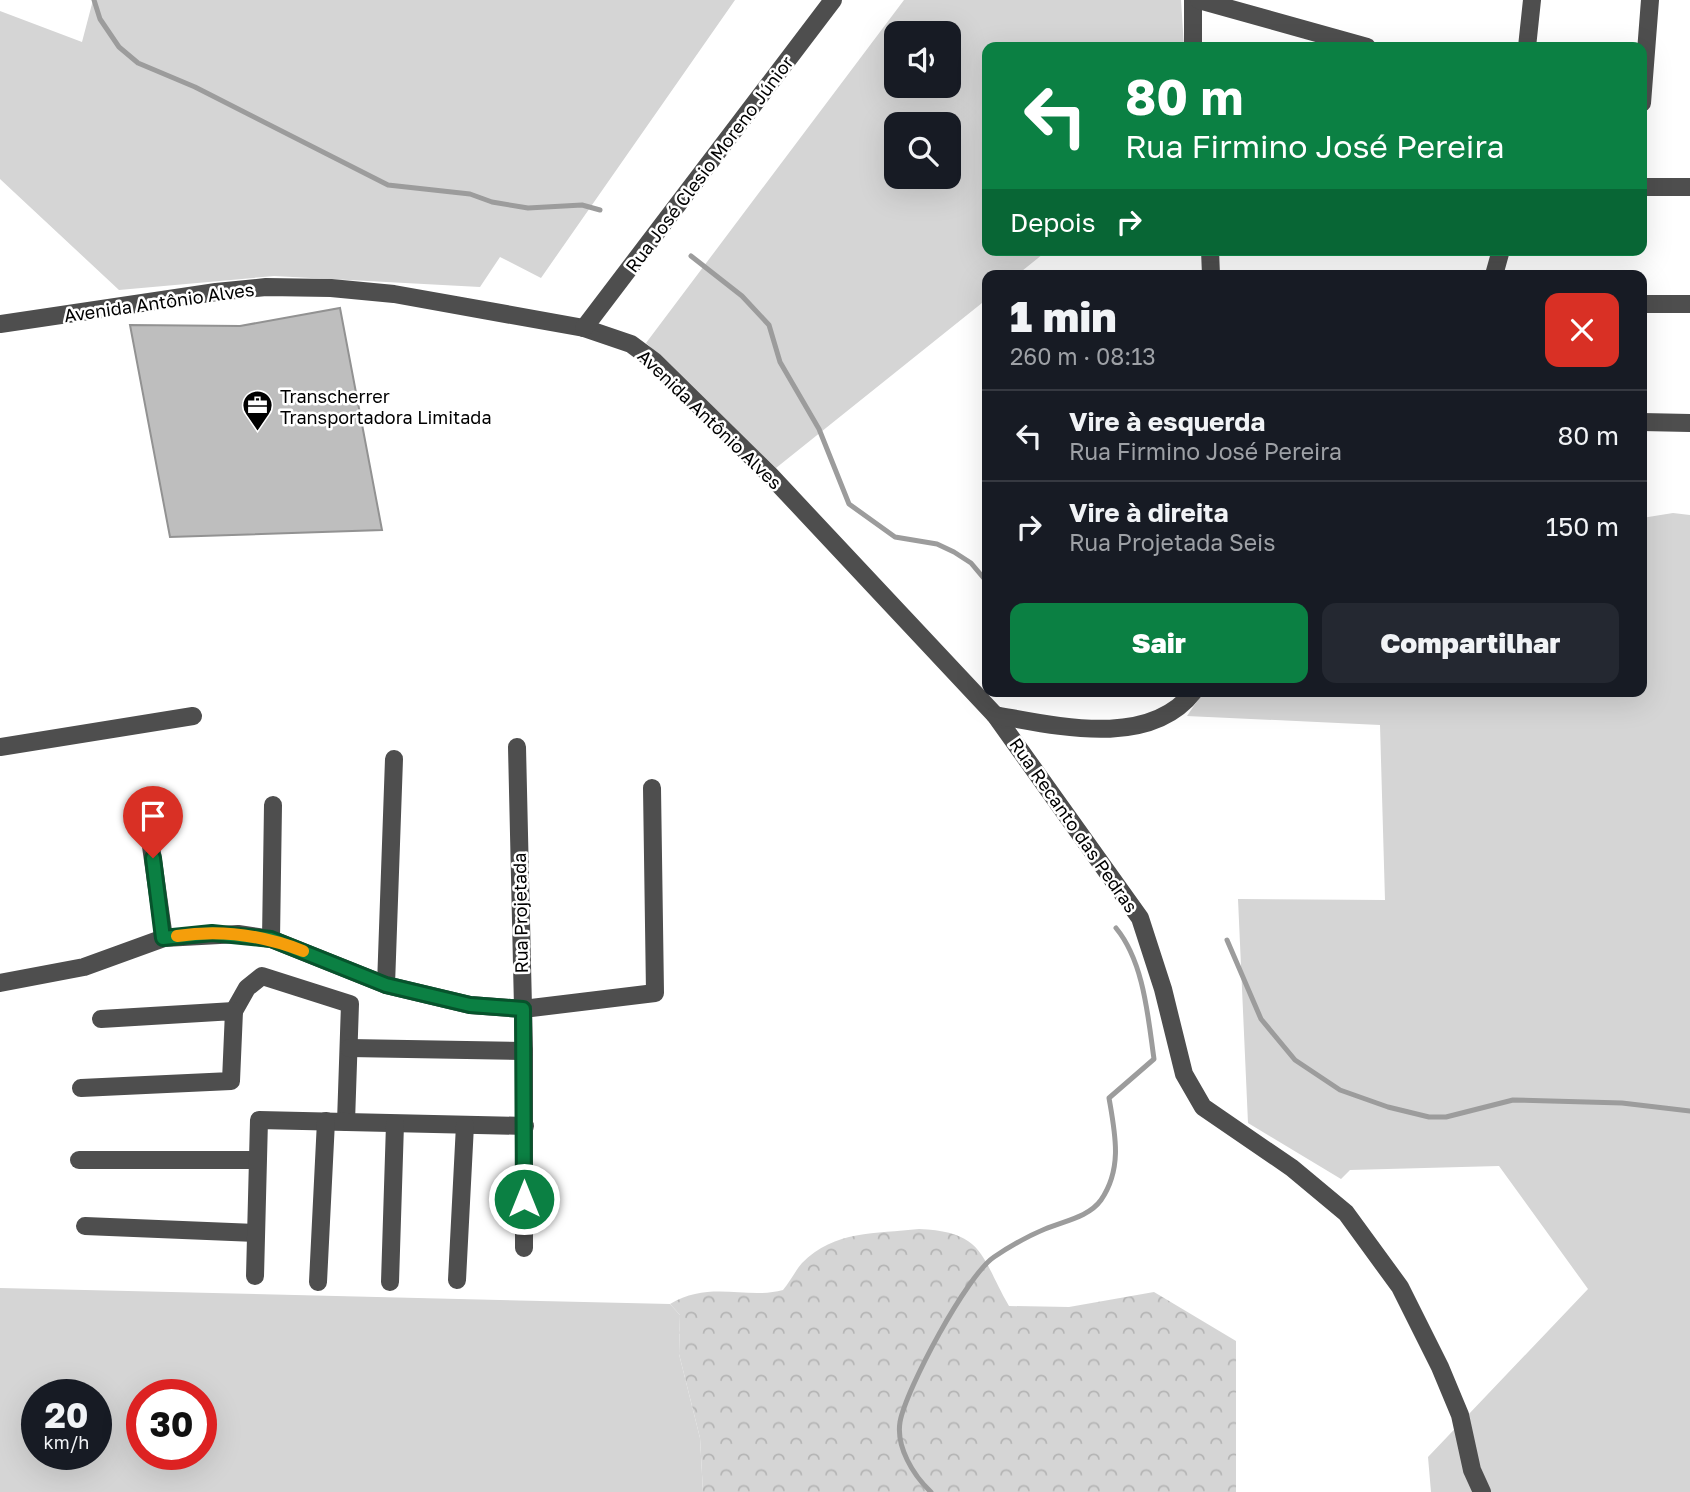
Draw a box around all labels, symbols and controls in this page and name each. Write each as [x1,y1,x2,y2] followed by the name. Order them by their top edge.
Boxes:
[884,21,961,189] map controls
[884,21,961,98] button: sound
[620,51,798,277] street label: Rua José Clesio Moreno Júnior
[1125,67,1243,126] text: 80 m
[1010,70,1101,161] icon: left
[884,112,961,189] button: search
[1125,127,1505,165] text: Rua Firmino José Pereira
[1110,203,1148,241] icon: right
[1010,207,1096,238] text: Depois
[63,278,255,326] street label: Avenida Antônio Alves
[1010,291,1117,341] text: 1 min
[1545,293,1619,367] button: close
[1010,342,1156,370] text: 260 m · 08:13
[633,344,787,494] street label: Avenida Antônio Alves
[280,385,492,428] place label: Transcherrer Transportadora Limitada
[240,389,274,433] office icon: Transcherrer Transportadora Limitada
[1069,406,1265,437] text: Vire à esquerda
[1010,417,1048,455] icon: left
[1558,420,1619,451] text: 80 m
[1069,437,1342,465] text: Rua Firmino José Pereira
[1069,497,1229,528] text: Vire à direita
[1010,508,1048,546] icon: right
[1546,511,1619,542] text: 150 m
[1069,528,1275,556] text: Rua Projetada Seis
[1010,603,1308,683] button: Sair
[1322,603,1619,683] button: Compartilhar
[1005,733,1143,917] street label: Rua Recanto das Pedras
[123,786,183,858] pin
[134,797,172,835] icon: arrive
[508,852,532,974] street label: Rua Projetada
[487,1162,561,1236] position arrow
[126,1379,217,1470] speed limit sign: 30
[44,1394,89,1436] text: 20
[44,1431,89,1453] text: km/h

